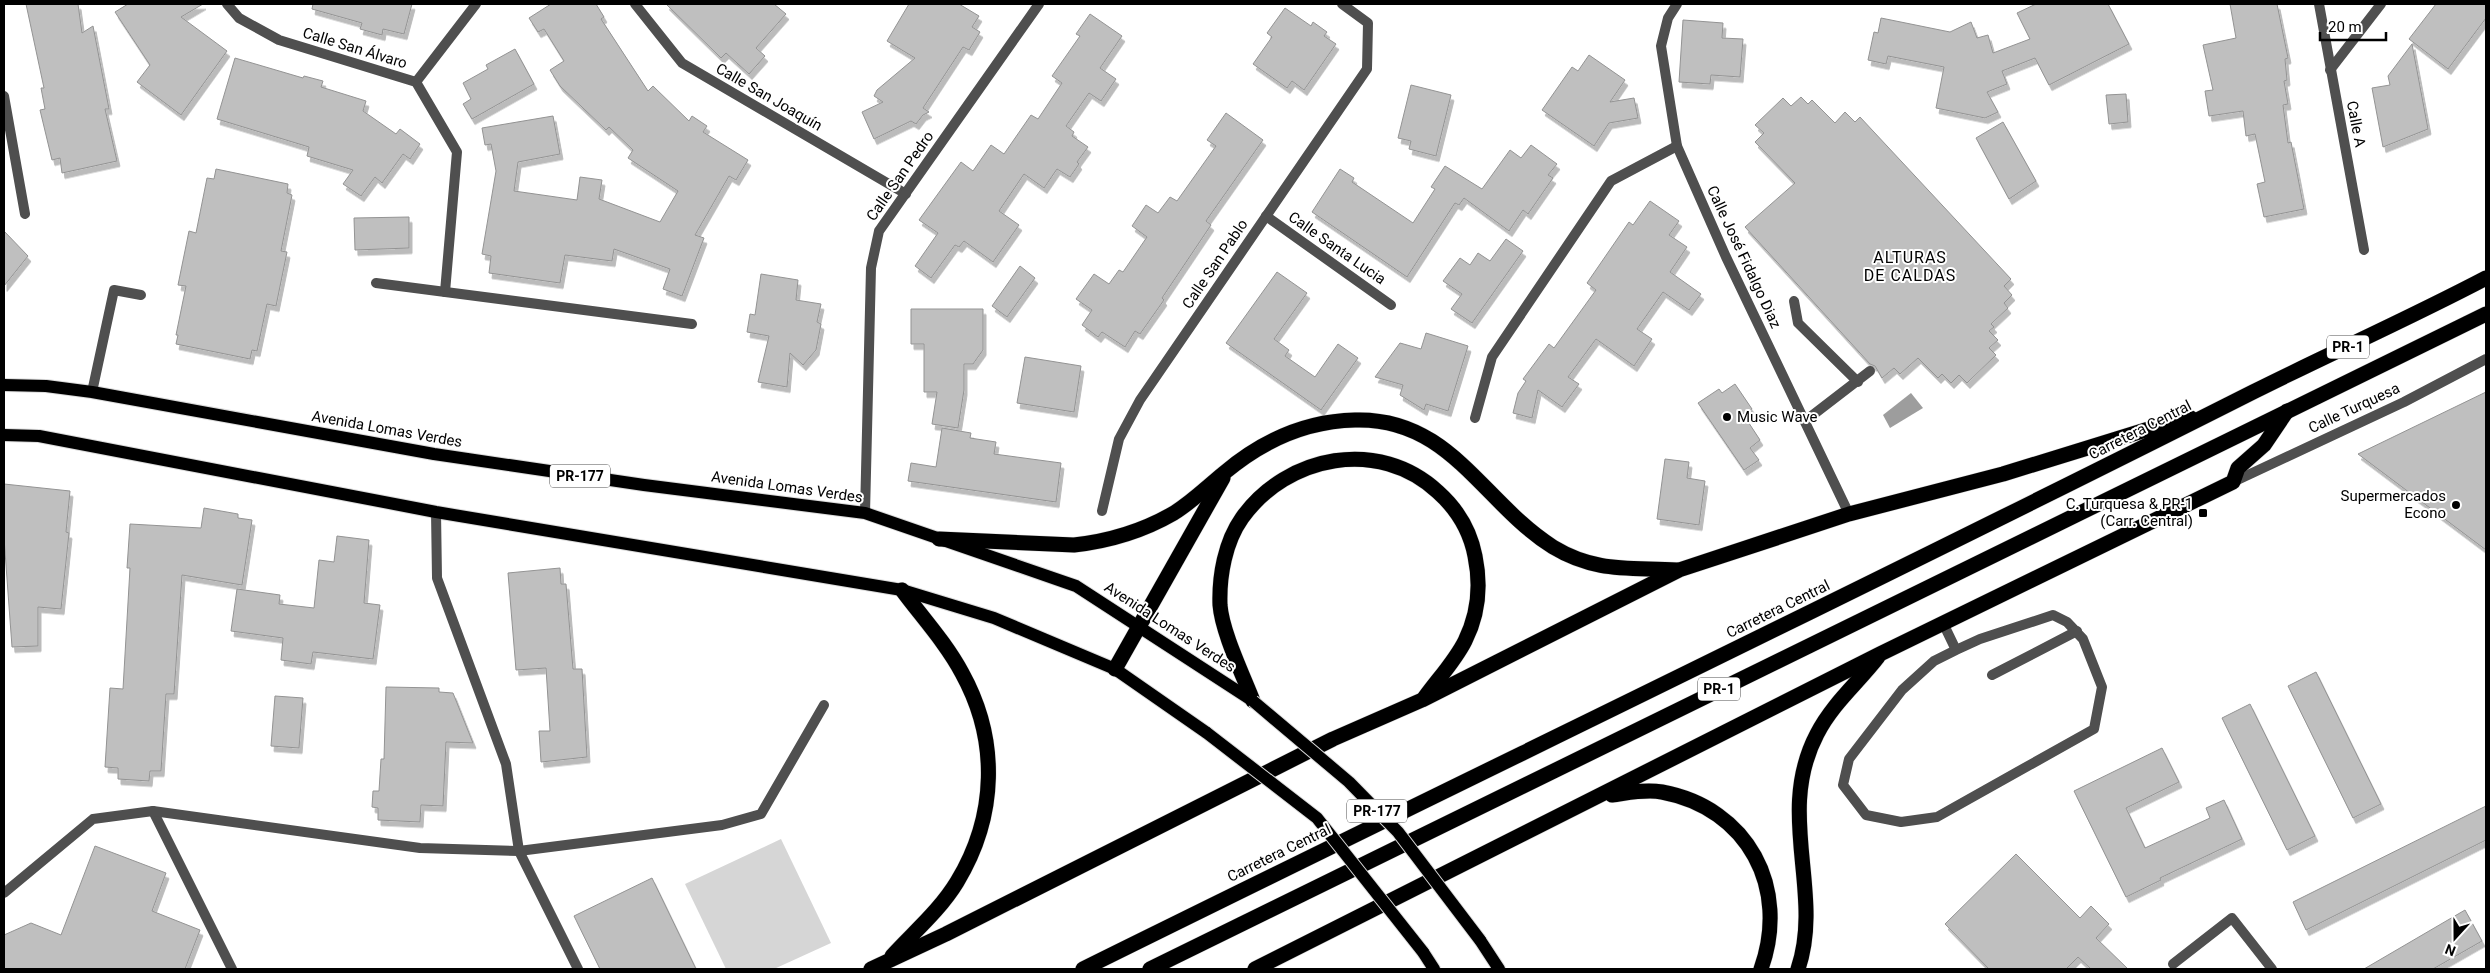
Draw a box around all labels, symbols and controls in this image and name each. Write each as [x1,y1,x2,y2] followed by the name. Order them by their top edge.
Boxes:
[2320,10,2386,42] scale bar
[2328,18,2362,36] text: 20 m
[301,24,409,72] street label: Calle San Álvaro
[713,59,825,135] street label: Calle San Joaquín
[2343,99,2369,149] street label: Calle A
[862,128,938,224] street label: Calle San Pedro
[1703,183,1785,331] street label: Calle José Fidalgo Diaz
[1285,208,1389,288] street label: Calle Santa Lucia
[1178,216,1252,312] street label: Calle San Pablo
[1864,248,1956,285] district label: ALTURAS DE CALDAS
[2327,336,2369,358] road number: PR-1
[2305,379,2403,437] street label: Calle Turquesa
[2086,396,2194,464] street label: Carretera Central
[310,407,464,451] street label: Avenida Lomas Verdes
[1737,408,1818,426] place label: Music Wave
[1721,411,1733,423] marker: Music Wave
[550,464,610,488] road number: PR-177
[710,467,864,507] street label: Avenida Lomas Verdes
[2341,487,2446,522] place label: Supermercados Econo
[2066,495,2193,530] place label: C. Turquesa & PR-1 (Carr. Central)
[2450,499,2462,511] marker: Supermercados Econo
[2197,507,2209,519] marker: C. Turquesa & PR-1 (Carr. Central)
[1723,576,1833,642] street label: Carretera Central
[1101,578,1239,676] street label: Avenida Lomas Verdes
[1698,678,1740,701] road number: PR-1
[1347,799,1407,822] road number: PR-177
[1224,820,1334,886] street label: Carretera Central
[2430,913,2480,963] north arrow
[2443,941,2458,959] text: N

